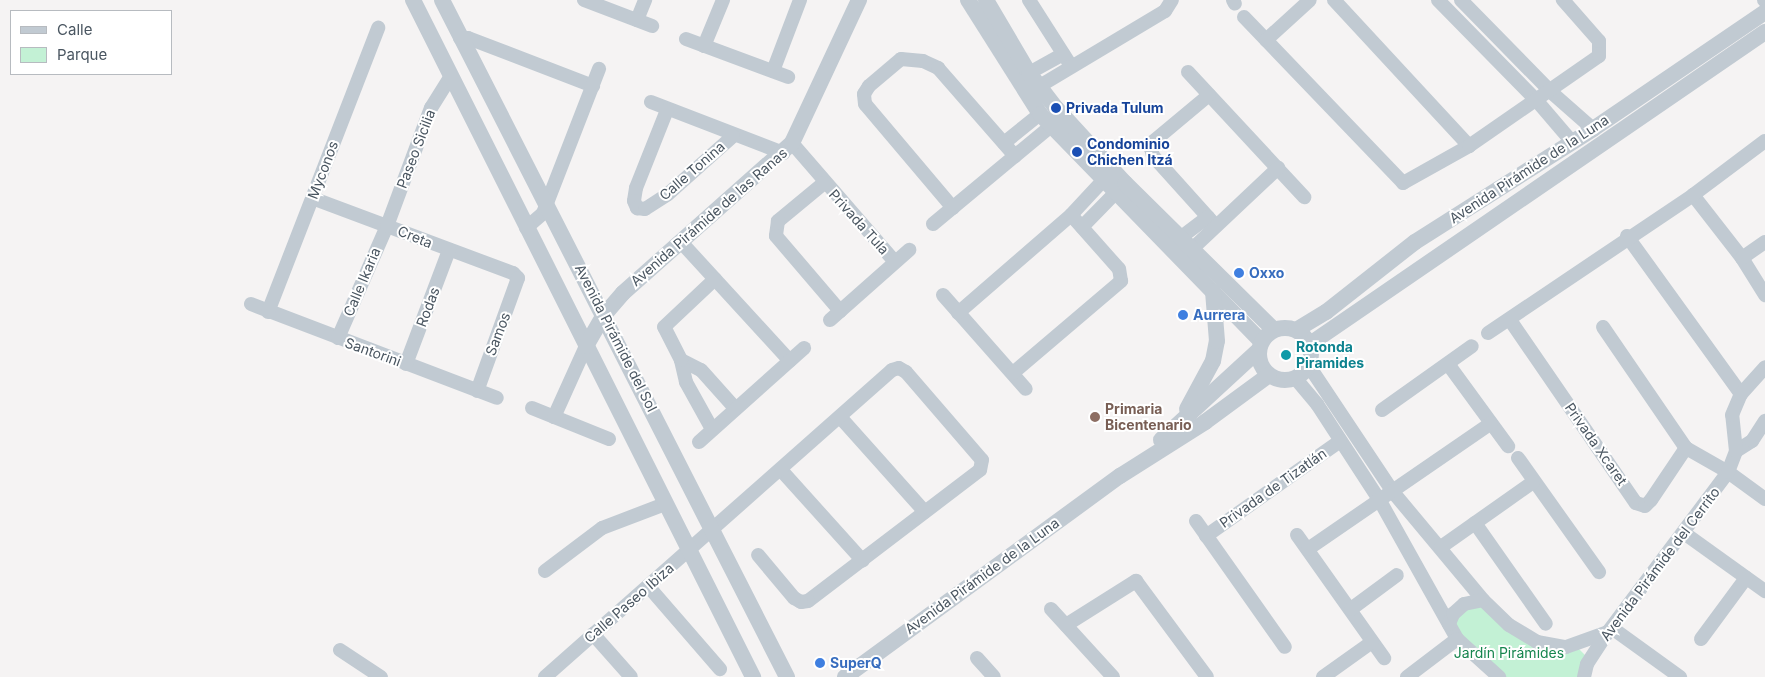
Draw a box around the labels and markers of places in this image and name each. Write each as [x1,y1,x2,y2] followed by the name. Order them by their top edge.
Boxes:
[1066,100,1164,116] place label: Privada Tulum
[1050,102,1062,114] marker: Privada Tulum
[1087,136,1173,168] place label: Condominio Chichen Itzá
[1071,146,1083,158] marker: Condominio Chichen Itzá
[1249,265,1284,281] place label: Oxxo
[1233,267,1245,279] marker: Oxxo
[1193,307,1245,323] place label: Aurrera
[1177,309,1189,321] marker: Aurrera
[1296,339,1364,372] place label: Rotonda Piramides
[1280,349,1292,361] marker: Rotonda Piramides
[1105,401,1192,434] place label: Primaria Bicentenario
[1089,411,1101,423] marker: Primaria Bicentenario
[830,655,882,671] place label: SuperQ
[814,657,826,669] marker: SuperQ

